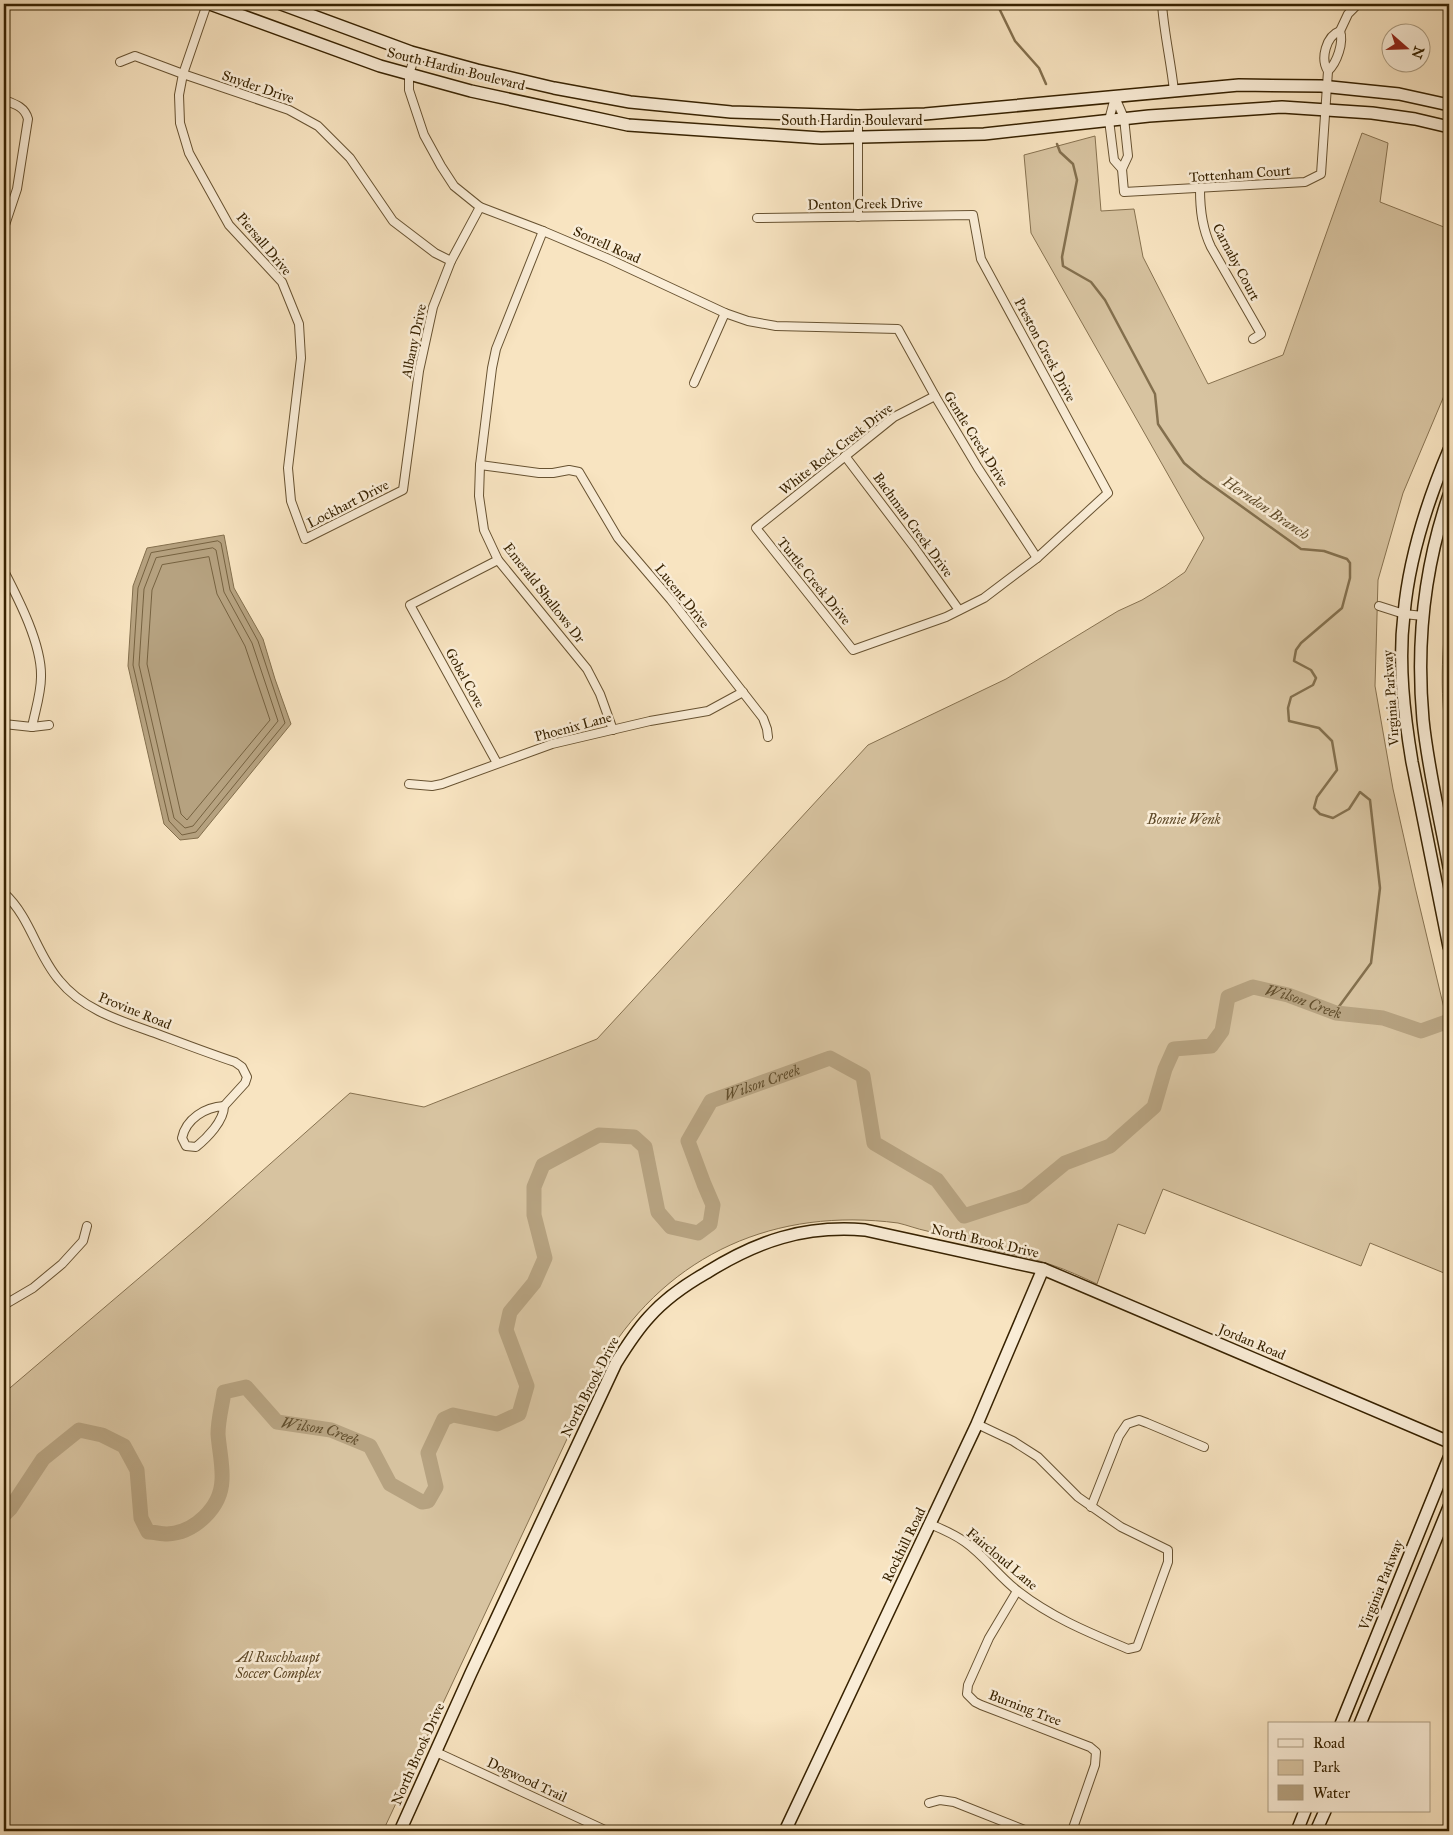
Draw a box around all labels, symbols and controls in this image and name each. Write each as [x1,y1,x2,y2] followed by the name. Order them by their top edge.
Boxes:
[1380,22,1430,72] north arrow
[385,44,527,94] street label: South Hardin Boulevard
[1408,44,1428,61] text: N
[220,67,297,107] street label: Snyder Drive
[781,112,923,129] street label: South Hardin Boulevard
[1189,162,1291,186] street label: Tottenham Court
[807,194,923,214] street label: Denton Creek Drive
[233,209,295,279] street label: Piersall Drive
[1209,221,1263,303] street label: Carnaby Court
[571,223,643,267] street label: Sorrell Road
[1011,295,1080,405] street label: Preston Creek Drive
[398,302,430,381] street label: Albany Drive
[940,388,1012,490] street label: Gentle Creek Drive
[776,399,896,499] street label: White Rock Creek Drive
[869,469,957,581] street label: Bachman Creek Drive
[1218,472,1313,544] water label: Herndon Branch
[304,476,392,532] street label: Lockhart Drive
[773,534,855,628] street label: Turtle Creek Drive
[500,540,589,647] street label: Emerald Shallows Dr
[651,561,713,632] street label: Lucent Drive
[442,645,488,711] street label: Gobel Cove
[1379,649,1403,748] street label: Virginia Parkway
[533,709,614,745] street label: Phoenix Lane
[1146,811,1221,828] park label: Bonnie Wenk
[1263,981,1343,1023] water label: Wilson Creek
[96,989,174,1033] street label: Provine Road
[722,1060,803,1105] water label: Wilson Creek
[929,1220,1041,1262] street label: North Brook Drive
[1214,1320,1288,1365] street label: Jordan Road
[557,1334,623,1440] street label: North Brook Drive
[280,1414,362,1450] water label: Wilson Creek
[879,1505,929,1585] street label: Rockhill Road
[963,1524,1041,1594] street label: Faircloud Lane
[1355,1537,1407,1634] street label: Virginia Parkway
[234,1649,322,1683] park label: Al Ruschhaupt Soccer Complex
[986,1686,1064,1730] street label: Burning Tree
[388,1700,448,1808] street label: North Brook Drive
[1268,1722,1430,1812] legend
[1313,1734,1345,1752] text: Road
[484,1754,570,1806] street label: Dogwood Trail
[1313,1758,1340,1776] text: Park
[1313,1784,1350,1802] text: Water

